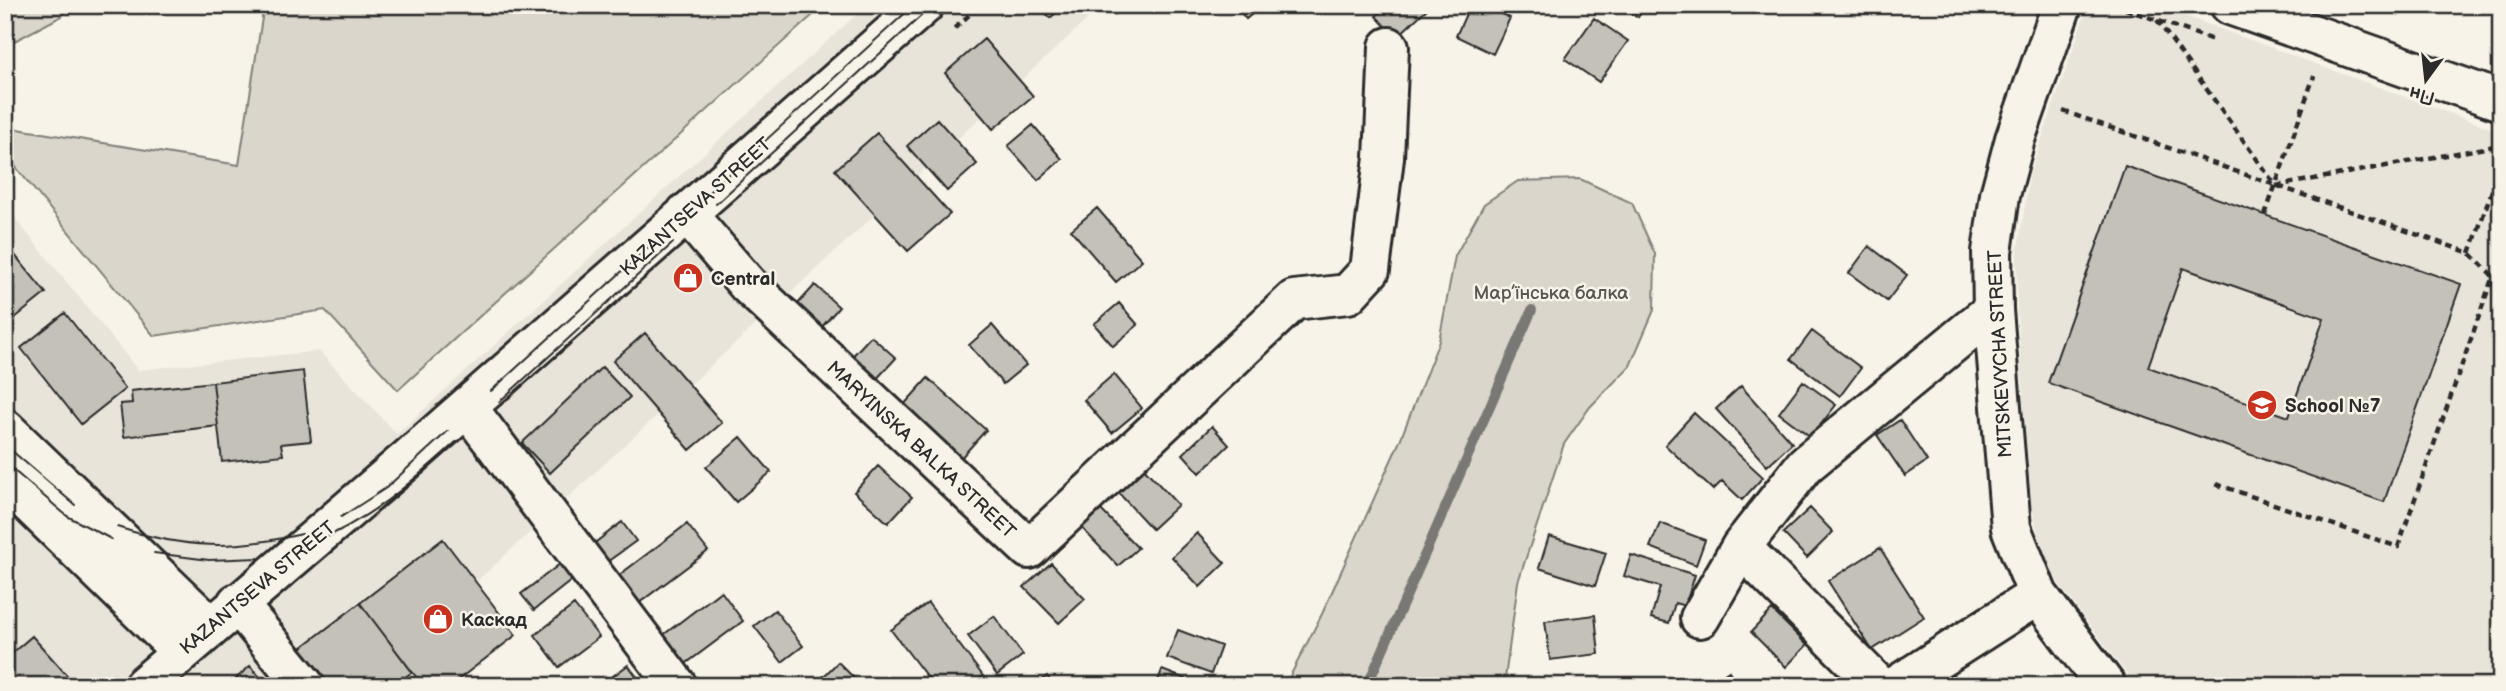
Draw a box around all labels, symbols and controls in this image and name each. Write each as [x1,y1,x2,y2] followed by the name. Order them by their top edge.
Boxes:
[2390,46,2460,116] north arrow
[2407,81,2437,109] text: Пн
[616,133,777,281] street label: KAZANTSEVA STREET
[1984,249,2017,459] street label: MITSKEVYCHA STREET
[671,261,705,295] shop icon: Central
[711,268,775,291] place label: Central
[1474,282,1628,305] park label: Мар’їнська балка
[822,356,1021,544] street label: MARYINSKA BALKA STREET
[2245,388,2279,422] school or university icon: School №7
[2285,395,2381,418] place label: School №7
[176,516,341,660] street label: KAZANTSEVA STREET
[421,602,455,636] shop icon: Каскад
[461,609,527,632] place label: Каскад

